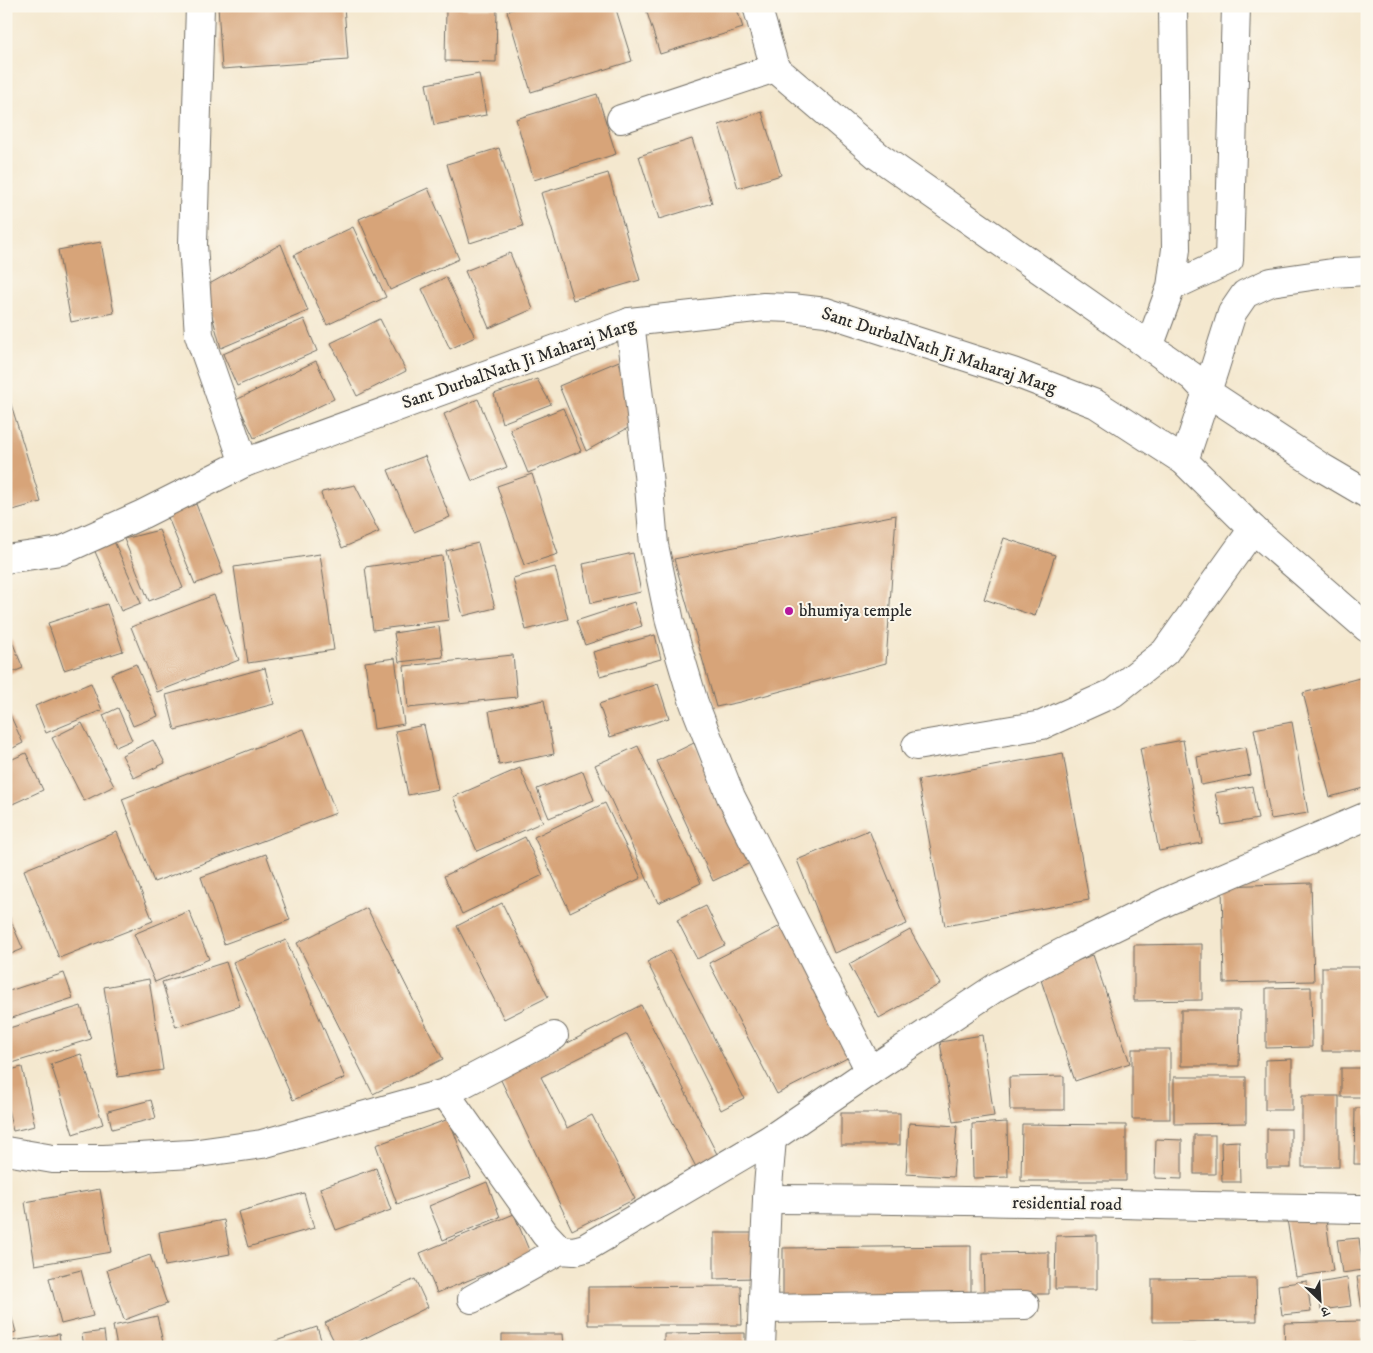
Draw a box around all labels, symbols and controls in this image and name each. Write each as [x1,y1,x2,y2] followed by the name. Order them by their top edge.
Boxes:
[819,303,1060,400] street label: Sant DurbalNath Ji Maharaj Marg
[399,313,639,414] street label: Sant DurbalNath Ji Maharaj Marg
[799,600,912,622] place label: bhumiya temple
[783,605,795,617] marker: bhumiya temple
[1012,1192,1122,1216] street label: residential road
[1296,1276,1346,1326] north arrow
[1317,1301,1333,1321] text: उ

